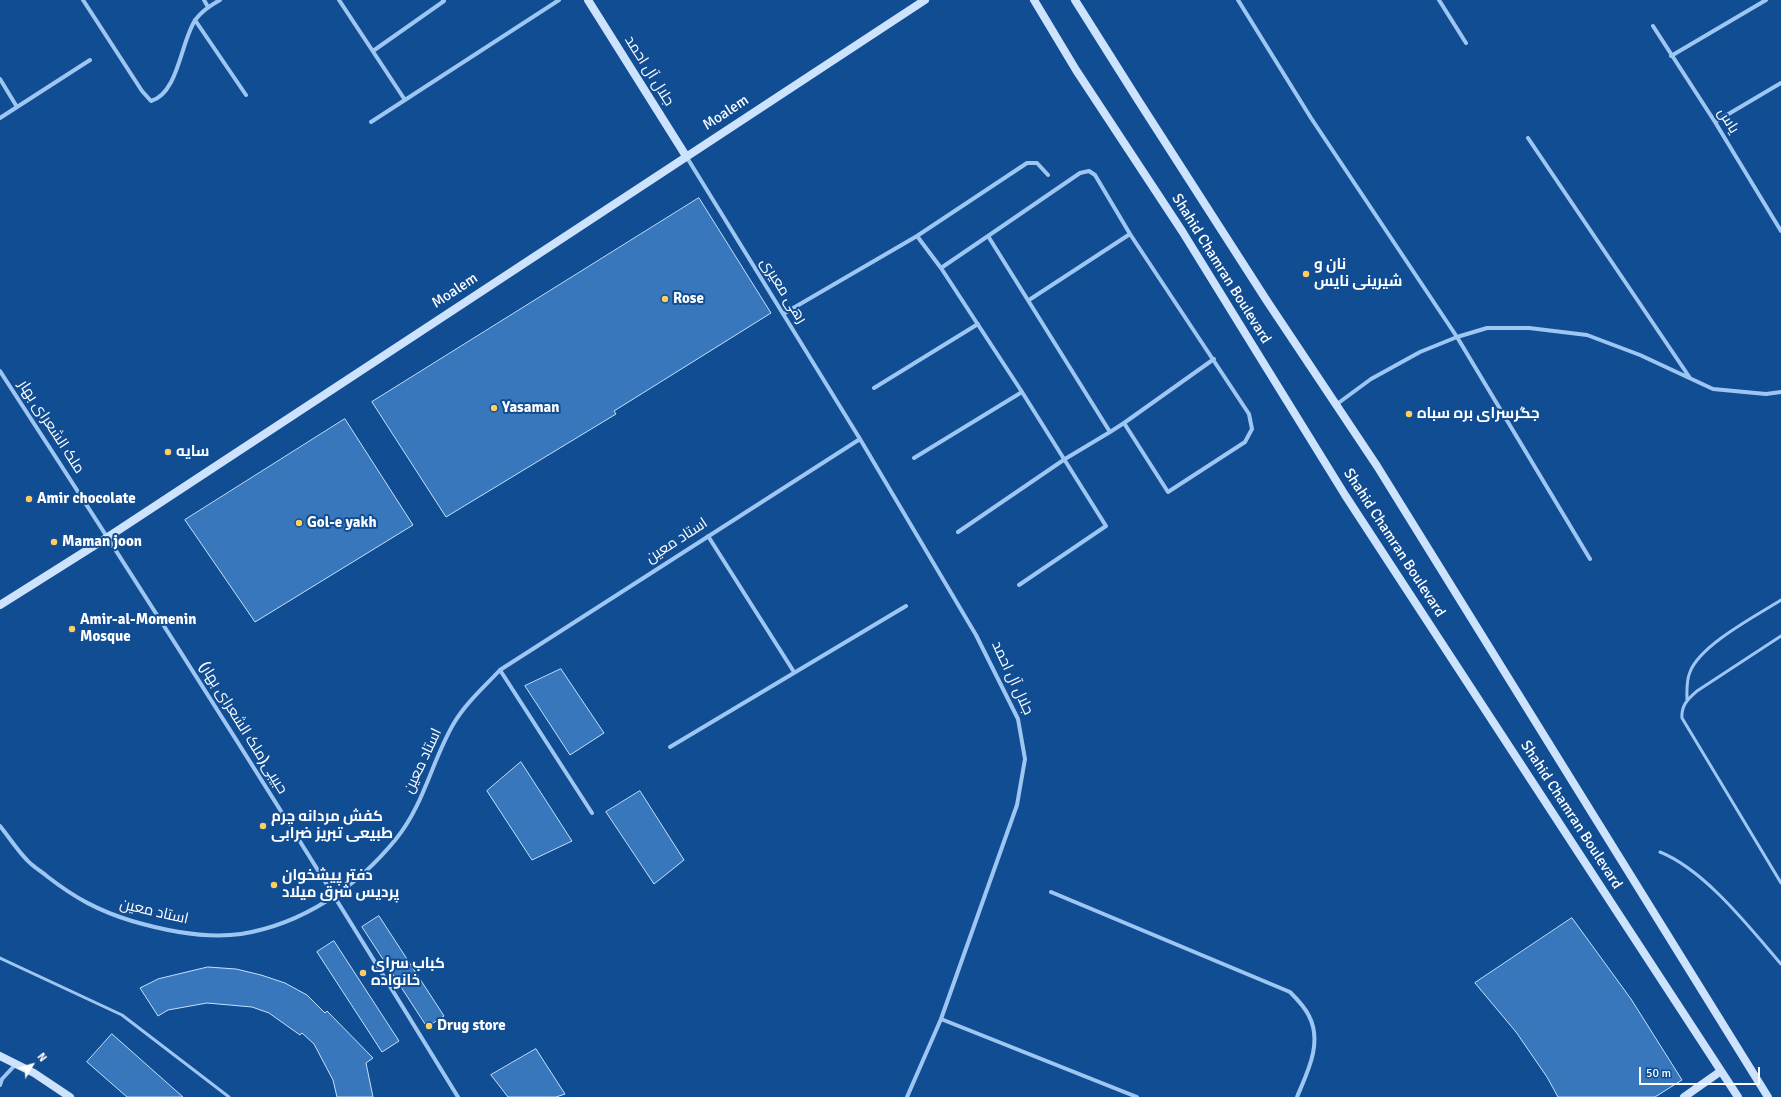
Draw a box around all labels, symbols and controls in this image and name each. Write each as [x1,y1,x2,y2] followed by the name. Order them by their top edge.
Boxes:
[620,33,678,109] street label: جلال آل احمد
[700,92,752,134] street label: Moalem
[1713,105,1743,137] street label: یاس
[1167,191,1275,347] street label: Shahid Chamran Boulevard
[756,255,810,327] street label: رهی معیری
[1314,256,1402,291] place label: نان و شیرینی نایس
[1301,269,1311,279] marker: نان و شیرینی نایس
[429,270,481,312] street label: Moalem
[673,290,704,308] place label: Rose
[660,294,670,304] marker: Rose
[14,377,88,477] street label: ملک الشعرای بهار
[502,399,559,417] place label: Yasaman
[489,403,499,413] marker: Yasaman
[1417,405,1540,423] place label: جگرسرای بره سباه
[1404,409,1414,419] marker: جگرسرای بره سباه
[176,443,209,461] place label: سایه
[163,447,173,457] marker: سایه
[1339,465,1449,621] street label: Shahid Chamran Boulevard
[37,490,136,508] place label: Amir chocolate
[24,494,34,504] marker: Amir chocolate
[307,514,377,532] place label: Gol-e yakh
[643,514,711,568] street label: استاد معین
[294,518,304,528] marker: Gol-e yakh
[62,533,142,551] place label: Maman joon
[49,537,59,547] marker: Maman joon
[80,611,196,646] place label: Amir-al-Momenin Mosque
[67,624,77,634] marker: Amir-al-Momenin Mosque
[987,638,1037,718] street label: جلال آل احمد
[195,658,291,798] street label: حبیبی(ملک الشعرای بهار)
[400,726,446,796] street label: استاد معین
[1516,737,1626,893] street label: Shahid Chamran Boulevard
[271,808,393,843] place label: کفش مردانه چرم طبیعی تبریز ضرابی
[258,821,268,831] marker: کفش مردانه چرم طبیعی تبریز ضرابی
[282,867,399,902] place label: دفتر پیشخوان پردیس شرق میلاد
[269,880,279,890] marker: دفتر پیشخوان پردیس شرق میلاد
[118,895,190,929] street label: استاد معین
[371,955,445,990] place label: کباب سرای خانواده
[358,968,368,978] marker: کباب سرای خانواده
[437,1017,506,1035] place label: Drug store
[424,1021,434,1031] marker: Drug store
[12,1045,52,1085] north arrow
[34,1050,49,1064] text: N
[1641,1059,1762,1085] scale bar
[1646,1066,1671,1081] text: 50 m

